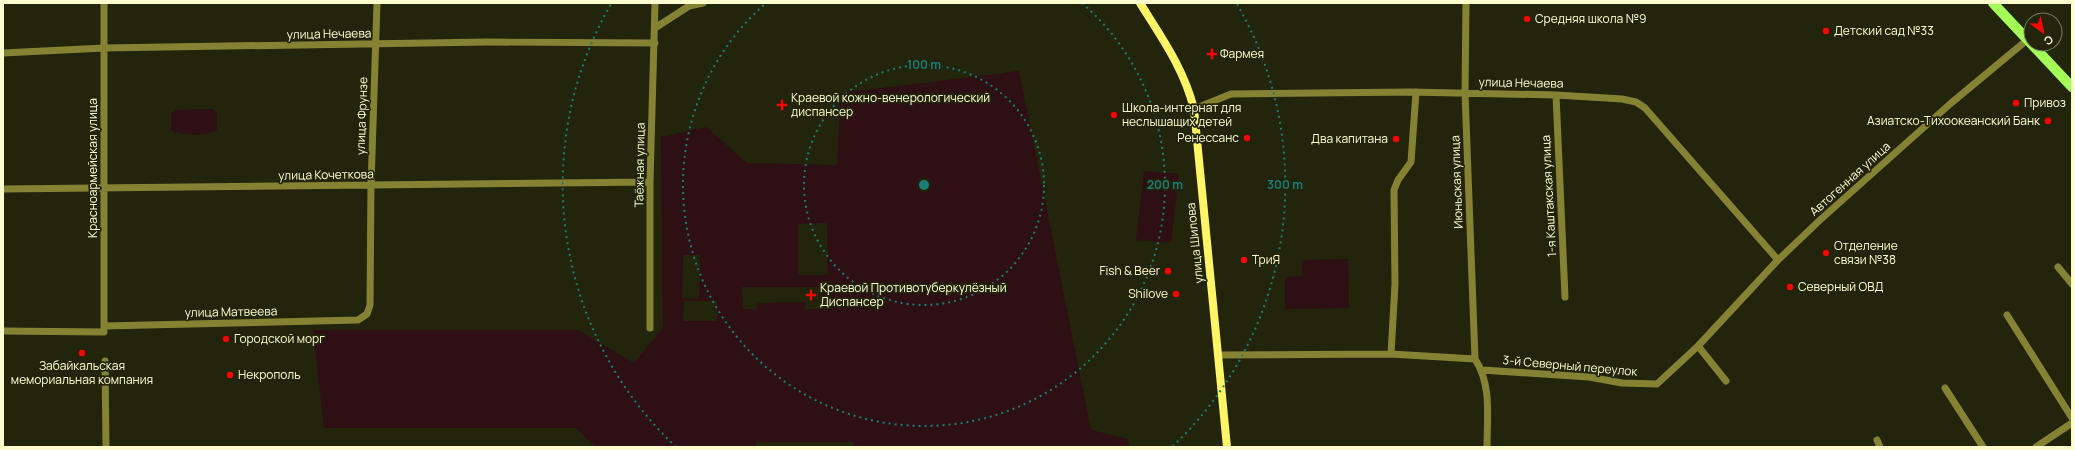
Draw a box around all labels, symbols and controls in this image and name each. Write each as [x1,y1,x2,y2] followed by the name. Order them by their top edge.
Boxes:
[1535,10,1646,27] place label: Средняя школа №9
[2023,12,2063,52] north arrow
[1522,14,1532,24] marker: Средняя школа №9
[1834,22,1934,39] place label: Детский сад №33
[286,24,372,43] street label: улица Нечаева
[1821,26,1831,36] marker: Детский сад №33
[2041,32,2056,49] text: С
[1220,45,1264,62] place label: Фармея
[1207,49,1217,59] marker: Фармея
[907,56,941,73] text: 100 m
[1478,73,1564,92] street label: улица Нечаева
[352,77,371,155] street label: улица Фрунзе
[791,89,990,120] place label: Краевой кожно-венерологический диспансер
[2024,94,2066,111] place label: Привоз
[84,98,101,238] street label: Красноармейская улица
[2011,98,2021,108] marker: Привоз
[776,99,788,111] marker: Краевой кожно-венерологический диспансер
[1122,99,1242,130] place label: Школа-интернат для неслышащих детей
[1109,110,1119,120] marker: Школа-интернат для неслышащих детей
[1867,112,2041,129] place label: Азиатско-Тихоокеанский Банк
[2043,116,2053,126] marker: Азиатско-Тихоокеанский Банк
[630,122,649,208] street label: Таёжная улица
[1177,129,1239,146] place label: Ренессанс
[1311,130,1388,147] place label: Два капитана
[1242,133,1252,143] marker: Ренессанс
[1391,134,1401,144] marker: Два капитана
[1446,135,1467,229] street label: Июньская улица
[1537,135,1560,257] street label: 1-я Каштакская улица
[1806,138,1894,220] street label: Автогенная улица
[278,165,374,184] street label: улица Кочеткова
[1147,176,1183,193] text: 200 m
[1267,176,1303,193] text: 300 m
[917,178,931,192] centre of rings
[1182,202,1207,284] street label: улица Шилова
[1834,237,1898,268] place label: Отделение связи №38
[1821,248,1831,258] marker: Отделение связи №38
[1252,251,1280,268] place label: ТриЯ
[1239,255,1249,265] marker: ТриЯ
[1099,262,1161,279] place label: Fish & Beer
[1163,266,1173,276] marker: Fish & Beer
[1798,278,1884,295] place label: Северный ОВД
[820,279,1006,310] place label: Краевой Противотуберкулёзный Диспансер
[1785,282,1795,292] marker: Северный ОВД
[1128,285,1168,302] place label: Shilove
[805,289,817,301] marker: Краевой Противотуберкулёзный Диспансер
[1171,289,1181,299] marker: Shilove
[185,302,277,321] street label: улица Матвеева
[234,330,325,347] place label: Городской морг
[221,334,231,344] marker: Городской морг
[77,348,87,358] marker: Забайкальская мемориальная компания
[1502,351,1639,380] street label: 3-й Северный переулок
[11,357,153,388] place label: Забайкальская мемориальная компания
[238,366,301,383] place label: Некрополь
[225,370,235,380] marker: Некрополь

